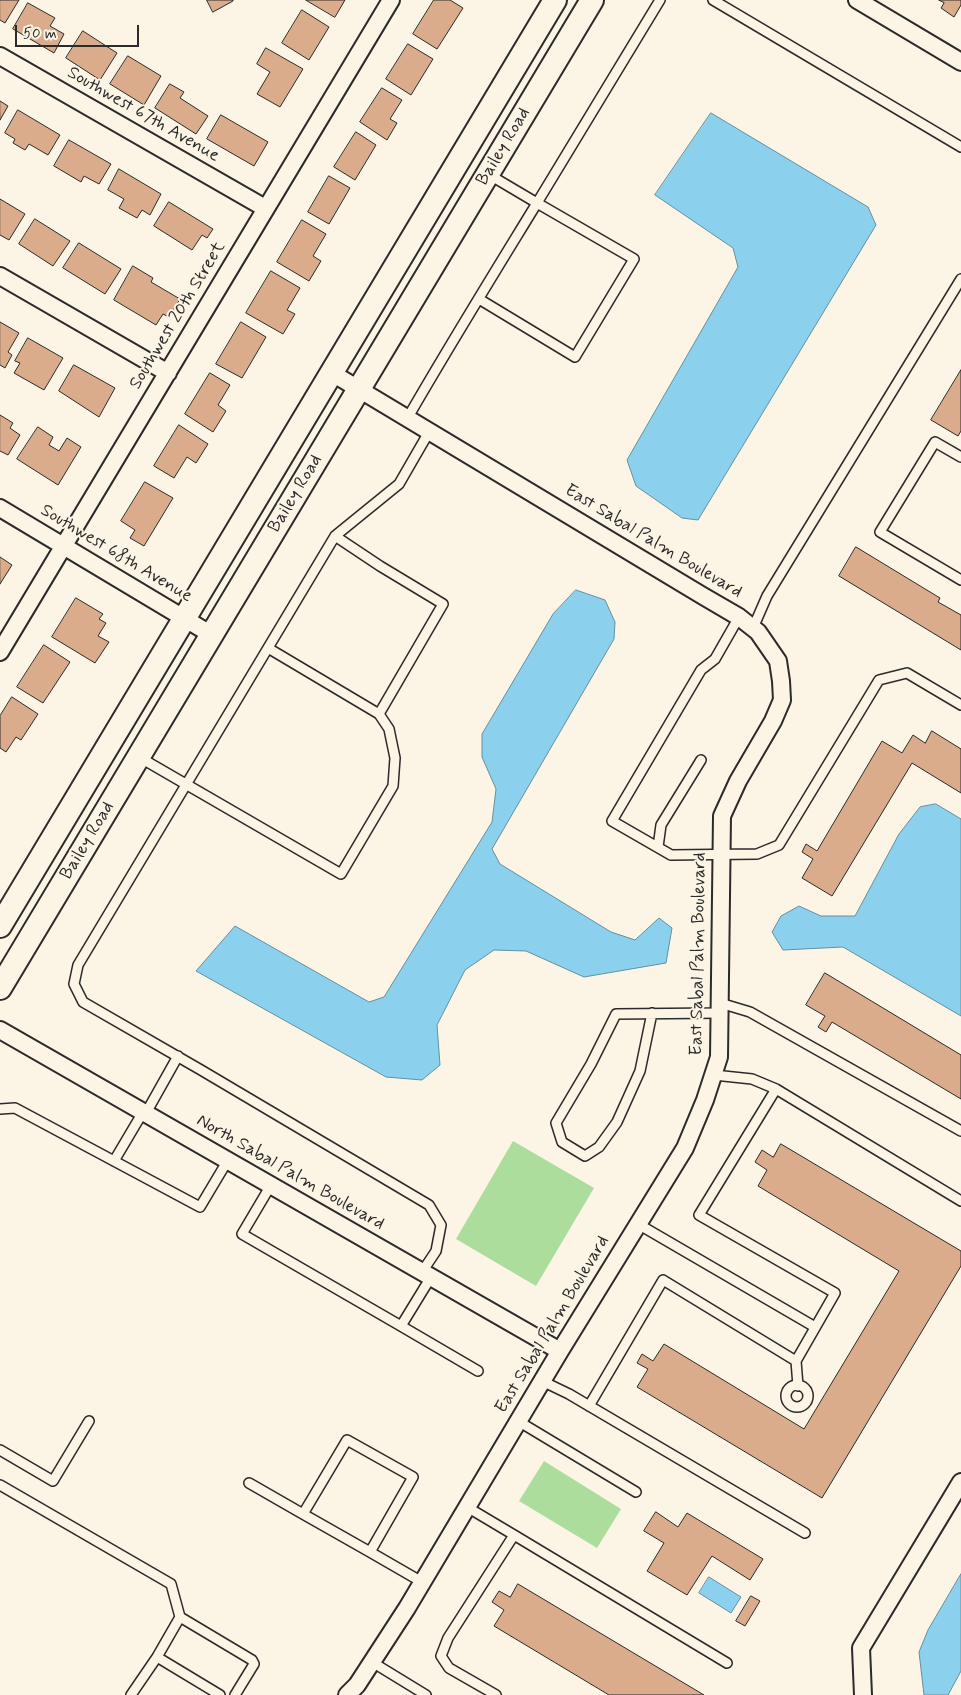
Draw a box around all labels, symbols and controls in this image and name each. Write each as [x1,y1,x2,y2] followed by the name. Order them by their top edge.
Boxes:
[18,15,141,47] scale bar
[23,24,57,44] text: 50 m
[63,63,223,167] street label: Southwest 67th Avenue
[472,104,536,190] street label: Bailey Road
[125,238,231,394] street label: Southwest 20th Street
[264,451,328,537] street label: Bailey Road
[560,480,746,604] street label: East Sabal Palm Boulevard
[36,500,196,608] street label: Southwest 68th Avenue
[56,798,120,884] street label: Bailey Road
[686,852,712,1056] street label: East Sabal Palm Boulevard
[192,1110,388,1236] street label: North Sabal Palm Boulevard
[491,1232,615,1418] street label: East Sabal Palm Boulevard

